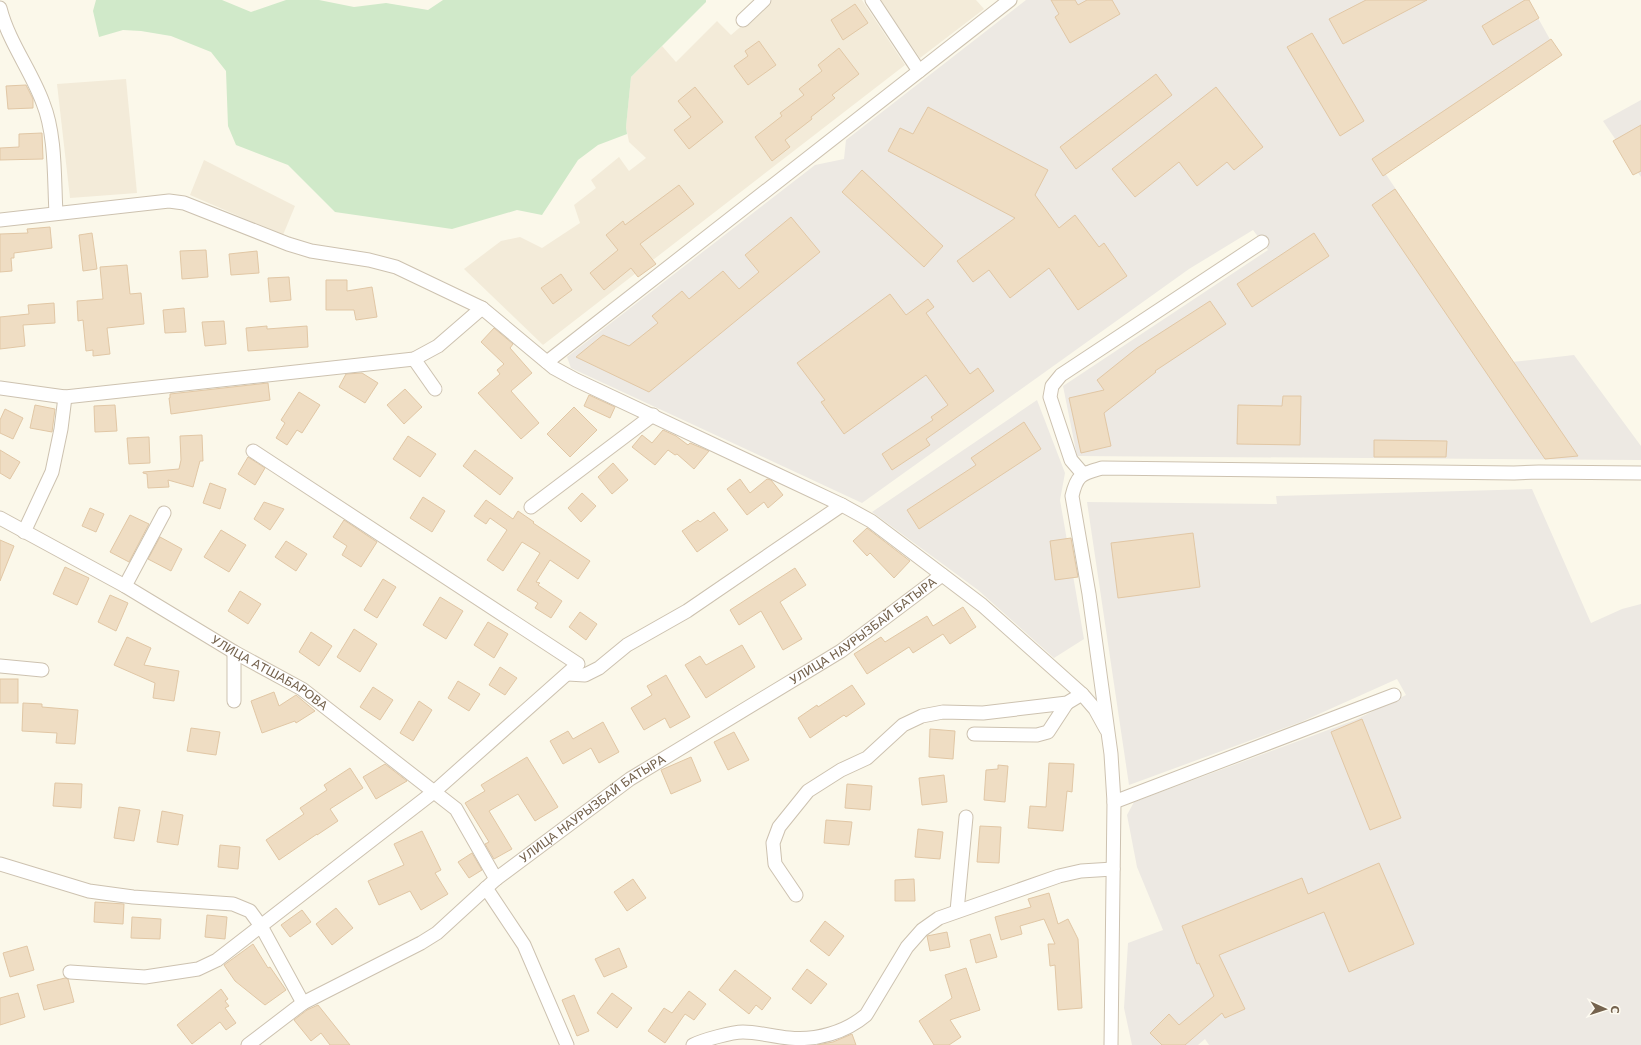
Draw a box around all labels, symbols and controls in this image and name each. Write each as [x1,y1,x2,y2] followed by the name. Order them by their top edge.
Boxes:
[787,574,940,687] street label: УЛИЦА НАУРЫЗБАЙ БАТЫРА
[209,633,331,714] street label: УЛИЦА АТШАБАРОВА
[517,752,669,866] street label: УЛИЦА НАУРЫЗБАЙ БАТЫРА
[1585,989,1625,1029] north arrow
[1608,1005,1621,1014] text: С

